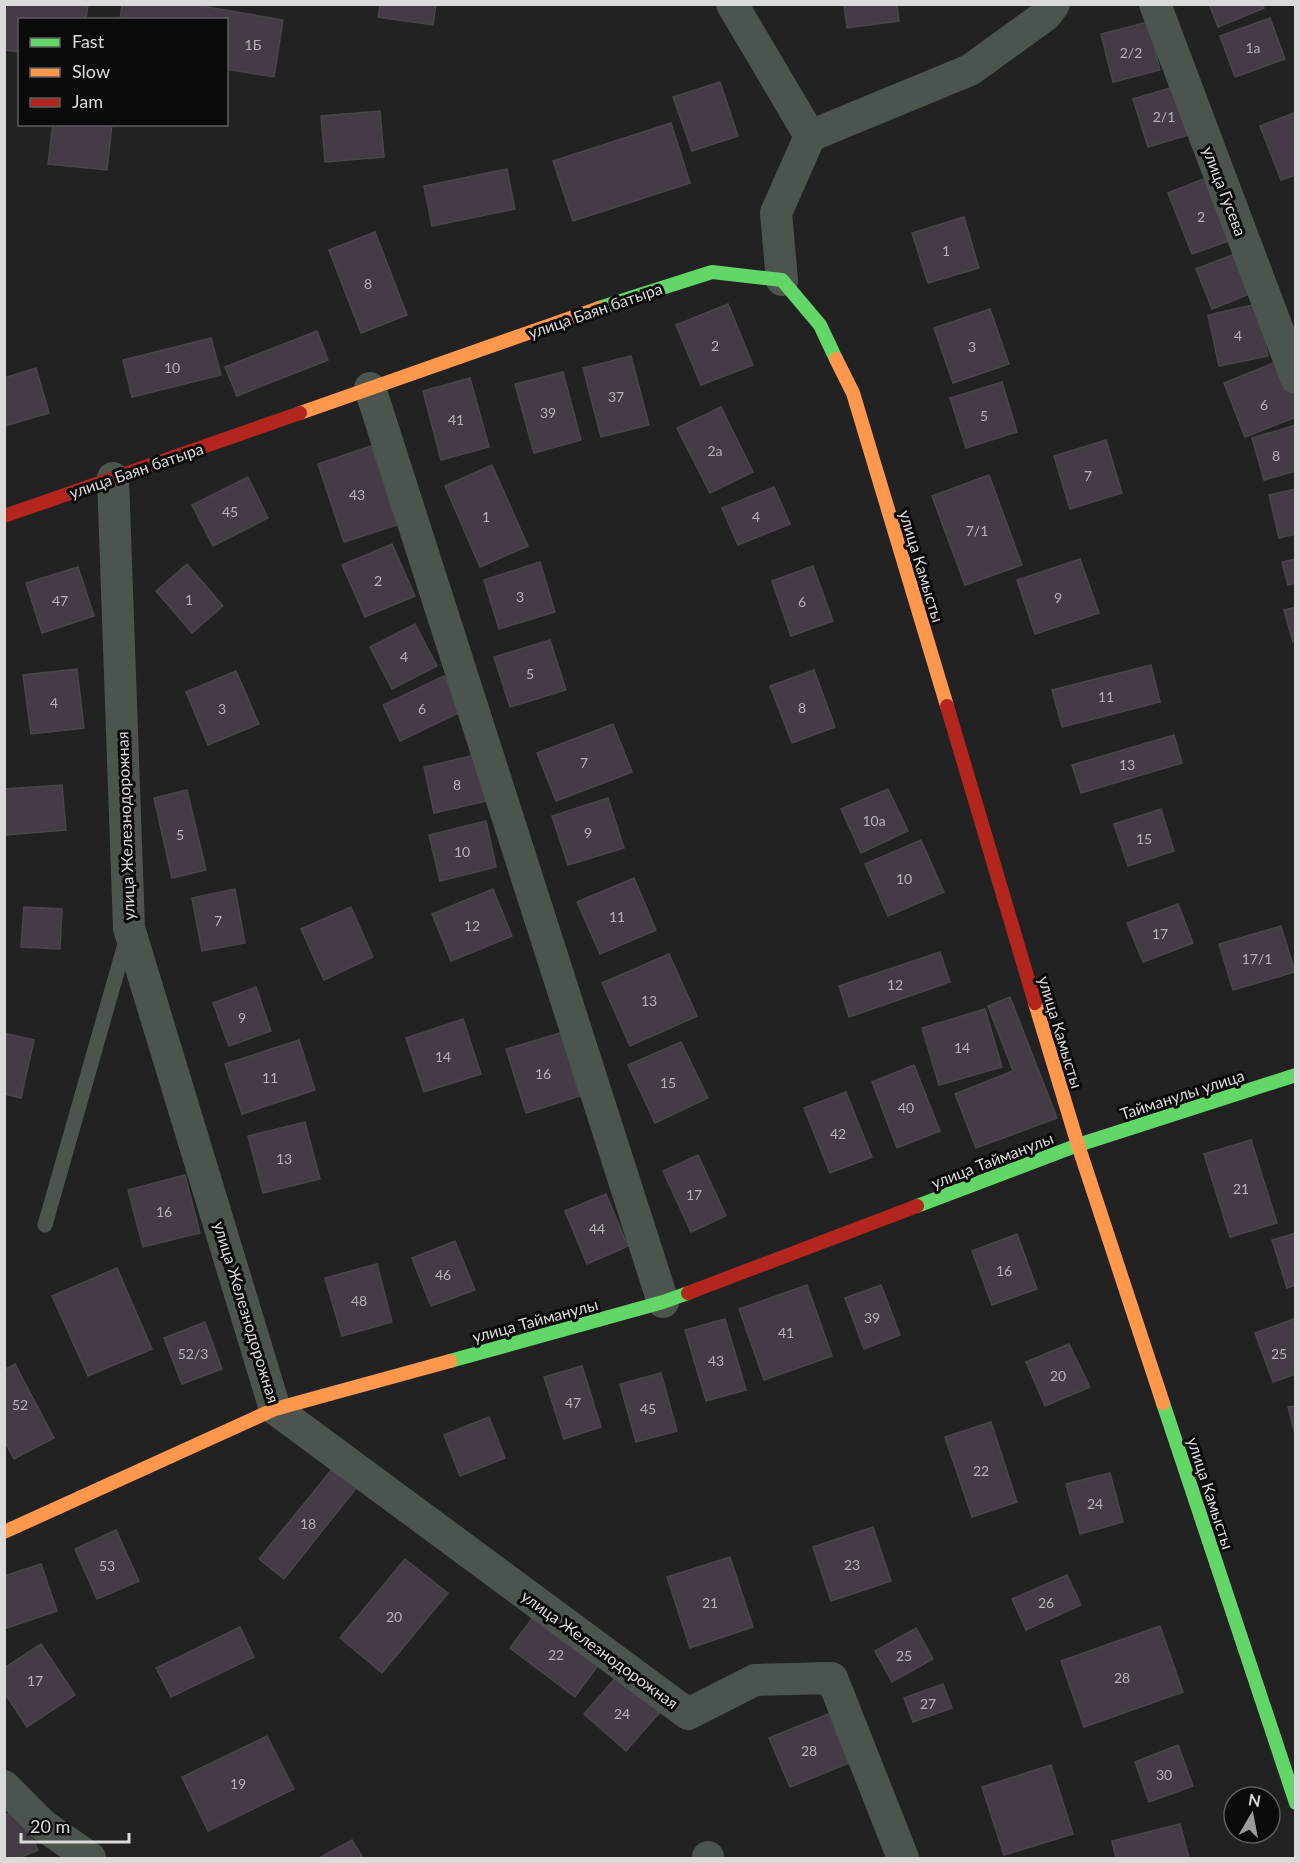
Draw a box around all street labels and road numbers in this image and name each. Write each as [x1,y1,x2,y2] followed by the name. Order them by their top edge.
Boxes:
[1199,143,1251,239] street label: улица Гусева
[526,278,664,342] street label: улица Баян батыра
[67,438,205,502] street label: улица Баян батыра
[896,508,948,624] street label: улица Камысты
[112,731,138,921] street label: улица Железнодорожная
[1035,974,1087,1090] street label: улица Камысты
[1118,1065,1246,1123] street label: Тайманулы улица
[928,1128,1056,1192] street label: улица Тайманулы
[210,1219,284,1405] street label: улица Железнодорожная
[470,1294,600,1346] street label: улица Тайманулы
[1184,1435,1238,1551] street label: улица Камысты
[518,1586,682,1712] street label: улица Железнодорожная

